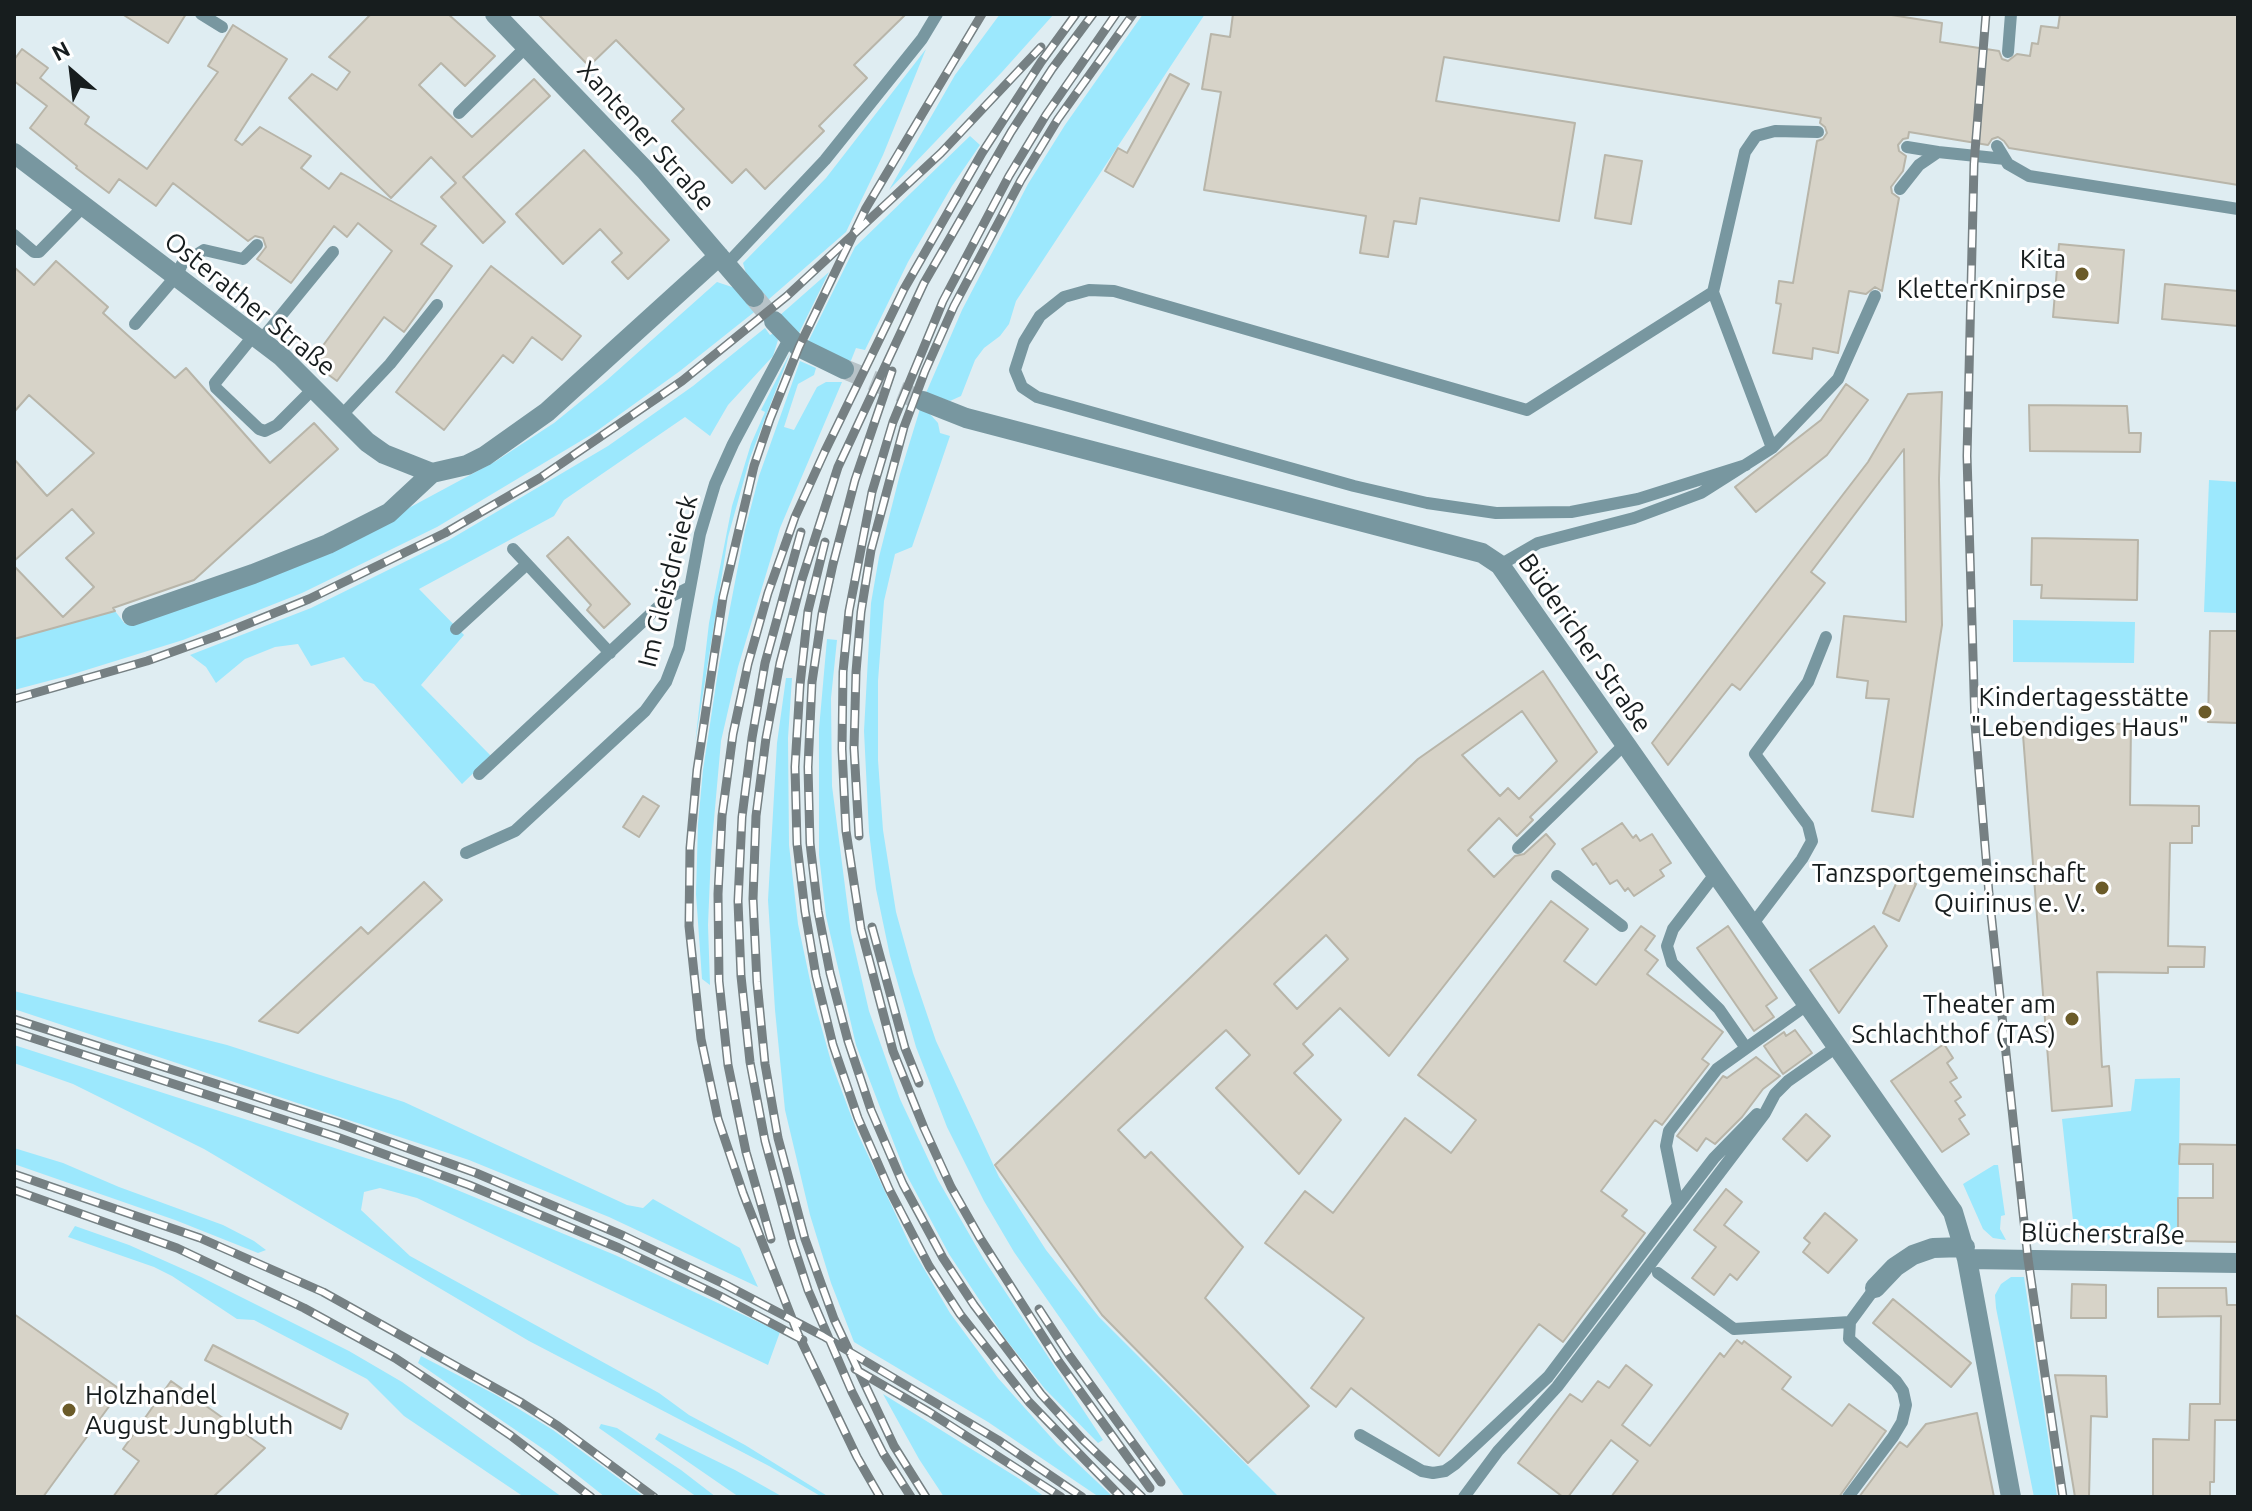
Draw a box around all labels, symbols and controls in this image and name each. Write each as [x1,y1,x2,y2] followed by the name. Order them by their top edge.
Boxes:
[32,32,112,112] north arrow
[47,35,74,65] text: N
[571,55,721,217] street label: Xantener Straße
[158,225,342,383] street label: Osterather Straße
[1897,243,2066,304] place label: Kita KletterKnirpse
[2073,265,2091,283] marker: Kita KletterKnirpse
[632,492,704,670] street label: Im Gleisdreieck
[1512,548,1658,738] street label: Büdericher Straße
[1971,681,2189,742] place label: Kindertagesstätte "Lebendiges Haus"
[2196,703,2214,721] marker: Kindertagesstätte "Lebendiges Haus"
[1812,857,2086,918] place label: Tanzsportgemeinschaft Quirinus e. V.
[2093,879,2111,897] marker: Tanzsportgemeinschaft Quirinus e. V.
[1851,988,2056,1050] place label: Theater am Schlachthof (TAS)
[2063,1010,2081,1028] marker: Theater am Schlachthof (TAS)
[2021,1217,2185,1251] street label: Blücherstraße
[85,1379,293,1440] place label: Holzhandel August Jungbluth
[60,1401,78,1419] marker: Holzhandel August Jungbluth

